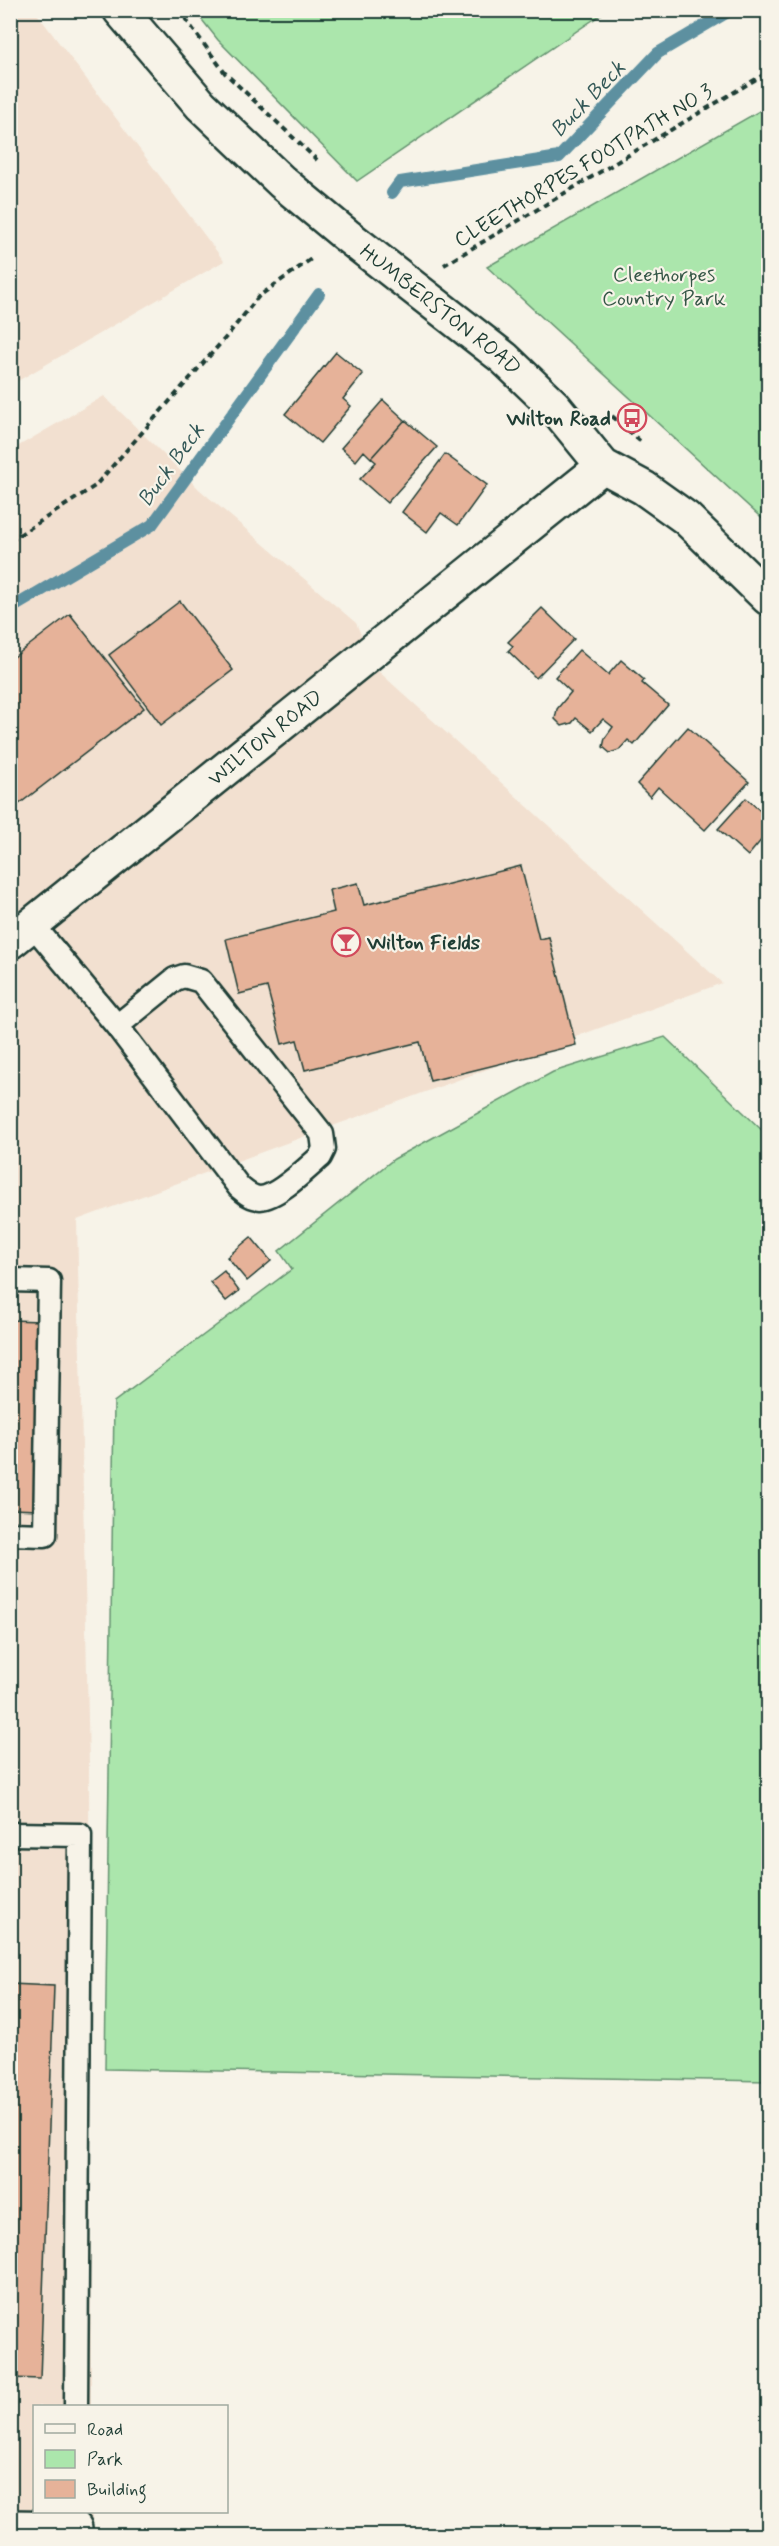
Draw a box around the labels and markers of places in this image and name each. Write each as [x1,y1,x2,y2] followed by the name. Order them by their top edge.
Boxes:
[616,402,648,434] bus stop icon: Wilton Road
[505,405,611,433] place label: Wilton Road
[330,926,362,958] bar icon: Wilton Fields
[366,929,481,957] place label: Wilton Fields

